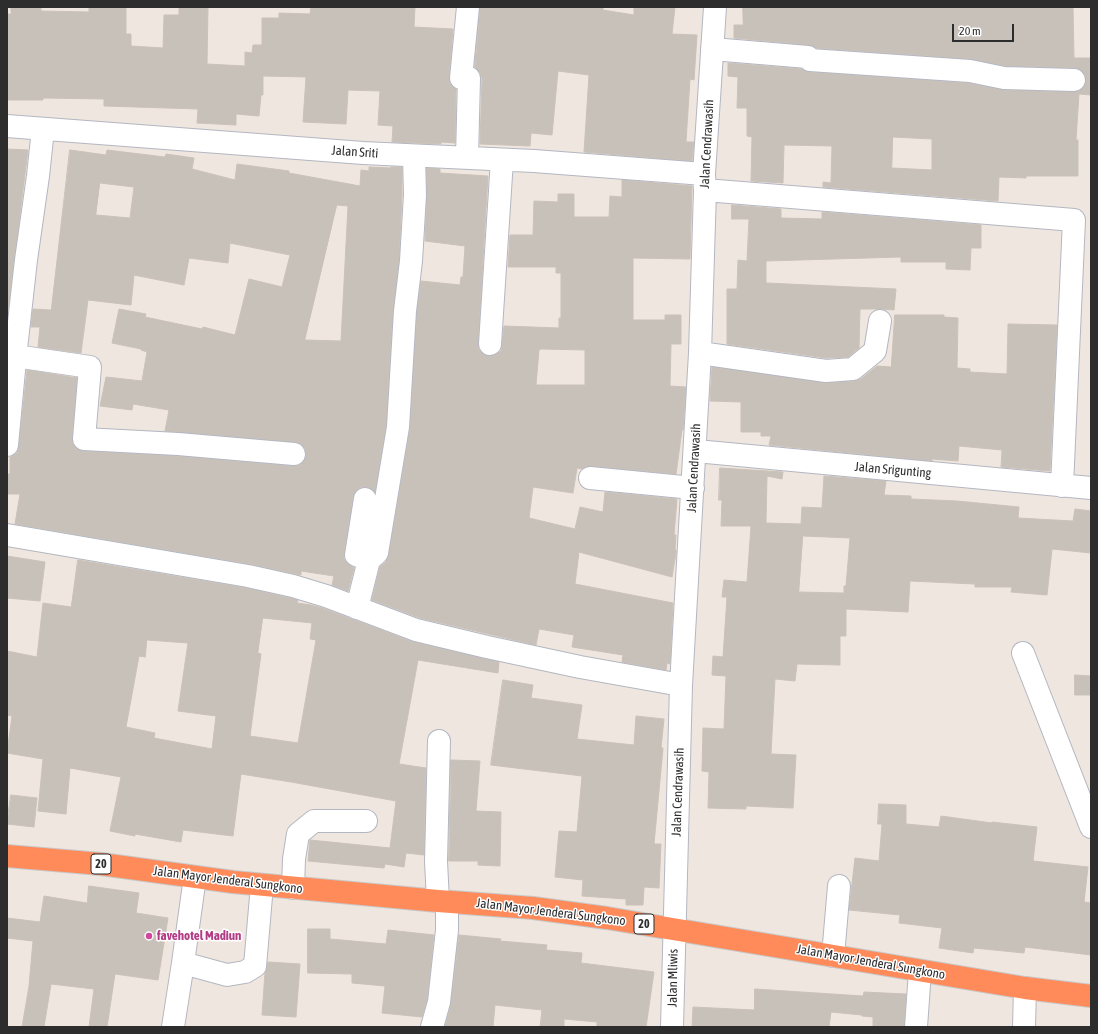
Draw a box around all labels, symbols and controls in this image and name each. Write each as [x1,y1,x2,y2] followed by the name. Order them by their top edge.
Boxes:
[954,16,1016,42] scale bar
[959,24,981,38] text: 20 m
[697,99,717,189] street label: Jalan Cendrawasih
[331,143,379,161] street label: Jalan Sriti
[684,423,704,513] street label: Jalan Cendrawasih
[854,459,932,481] street label: Jalan Srigunting
[669,747,687,837] street label: Jalan Cendrawasih
[91,854,111,874] road number: 20
[152,863,304,897] street label: Jalan Mayor Jenderal Sungkono
[475,895,627,929] street label: Jalan Mayor Jenderal Sungkono
[634,914,654,934] road number: 20
[157,928,241,944] place label: favehotel Madiun
[144,931,154,941] marker: favehotel Madiun
[796,941,946,983] street label: Jalan Mayor Jenderal Sungkono
[665,949,681,1007] street label: Jalan Mliwis

